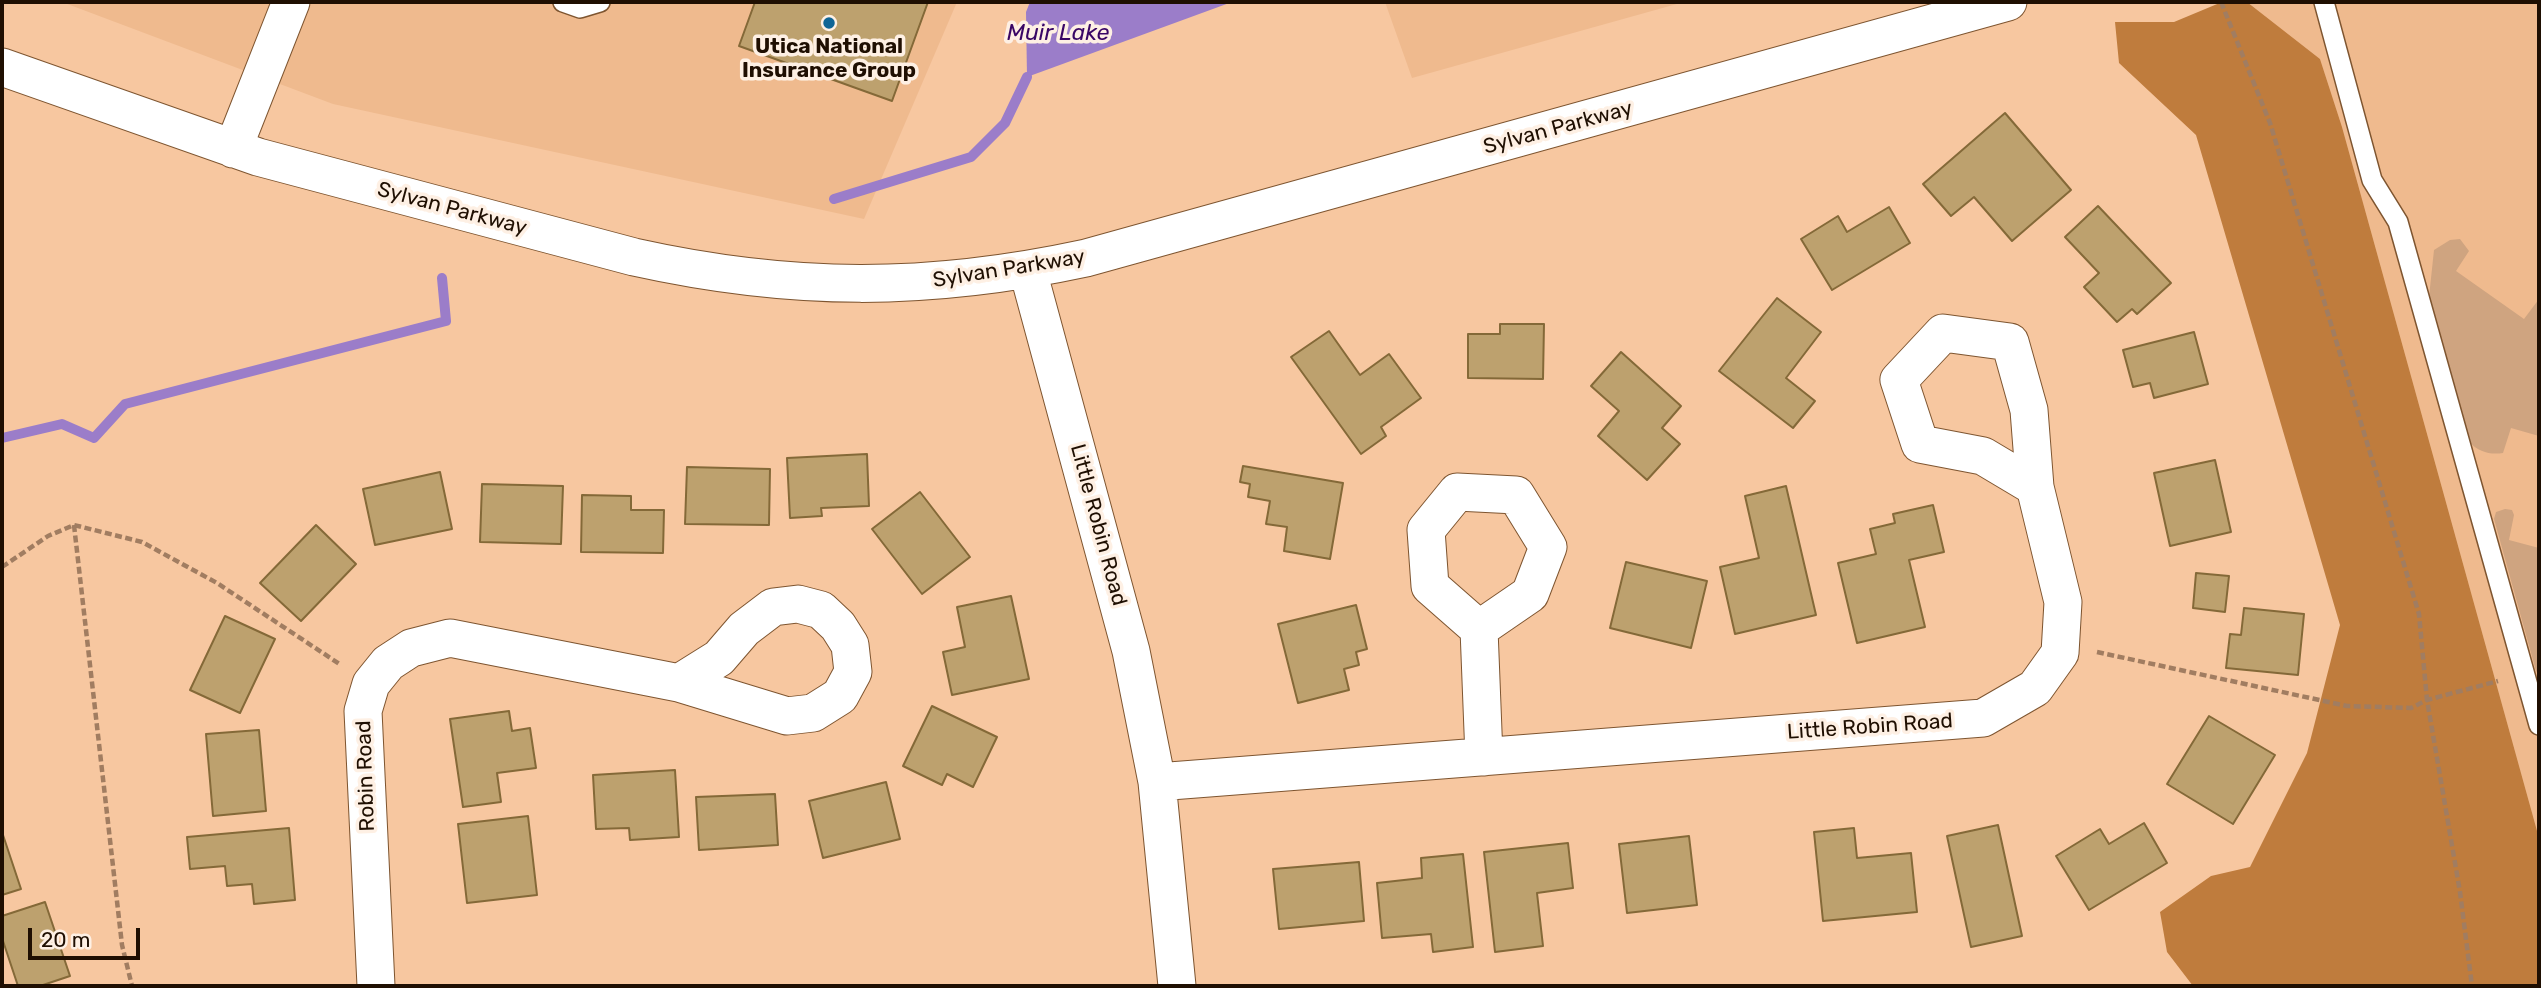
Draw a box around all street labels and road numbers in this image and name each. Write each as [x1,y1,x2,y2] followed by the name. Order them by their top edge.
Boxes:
[1481,96,1635,160] street label: Sylvan Parkway
[375,177,529,241] street label: Sylvan Parkway
[931,245,1087,293] street label: Sylvan Parkway
[1064,441,1132,609] street label: Little Robin Road
[1786,709,1954,745] street label: Little Robin Road
[351,720,381,832] street label: Robin Road

